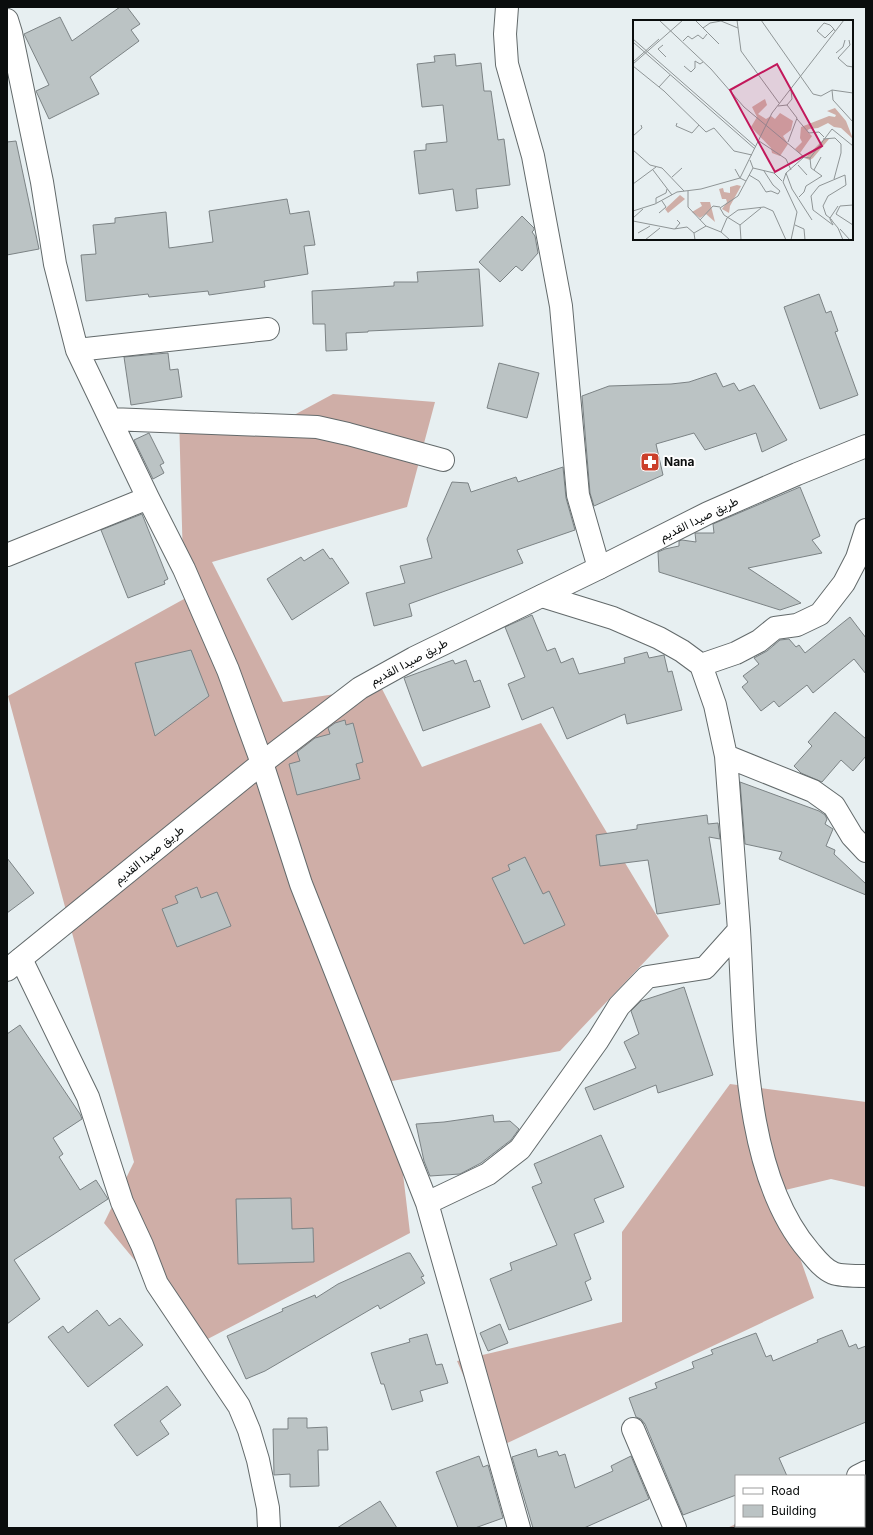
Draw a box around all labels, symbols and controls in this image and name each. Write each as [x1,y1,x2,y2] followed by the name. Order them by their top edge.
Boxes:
[633,20,853,240] inset map
[639,451,661,473] pharmacy icon: Nana
[664,454,695,469] place label: Nana
[657,493,741,545] street label: طريق صيدا القديم
[367,635,451,689] street label: طريق صيدا القديم
[111,822,187,888] street label: طريق صيدا القديم
[735,1475,865,1527] legend
[771,1483,800,1498] text: Road
[771,1503,816,1518] text: Building

